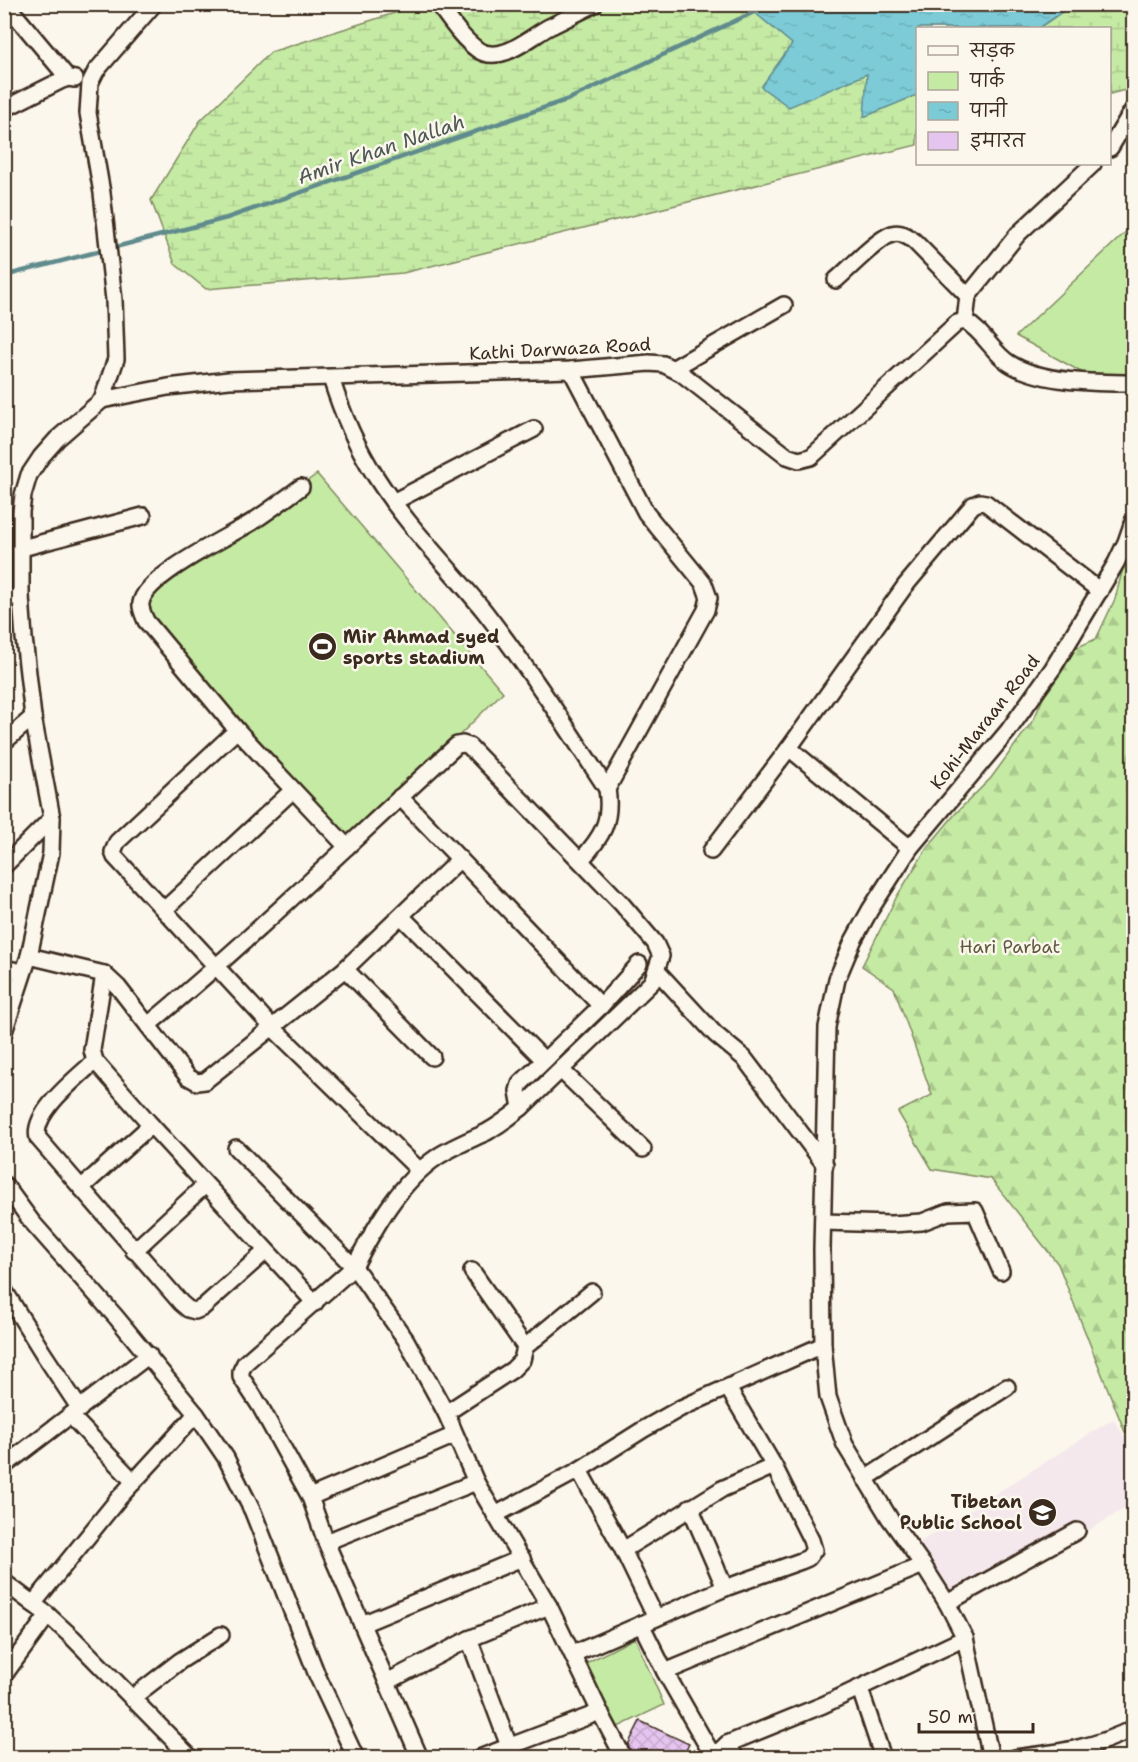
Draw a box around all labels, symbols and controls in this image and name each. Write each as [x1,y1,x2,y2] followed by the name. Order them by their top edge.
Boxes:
[916,27,1111,165] legend
[969,39,1015,63] text: सड़क
[969,67,1005,93] text: पार्क
[969,97,1008,123] text: पानी
[294,108,468,190] water label: Amir Khan Nallah
[970,129,1026,153] text: इमारत
[468,332,652,366] street label: Kathi Darwaza Road
[343,625,499,670] place label: Mir Ahmad syed sports stadium
[306,631,338,663] sports icon: Mir Ahmad syed sports stadium
[925,650,1045,794] street label: Kohi-Maraan Road
[960,935,1061,959] park label: Hari Parbat
[900,1490,1022,1535] place label: Tibetan Public School
[1027,1496,1059,1528] school or university icon: Tibetan Public School
[919,1696,1033,1734] scale bar
[928,1705,973,1729] text: 50 m

